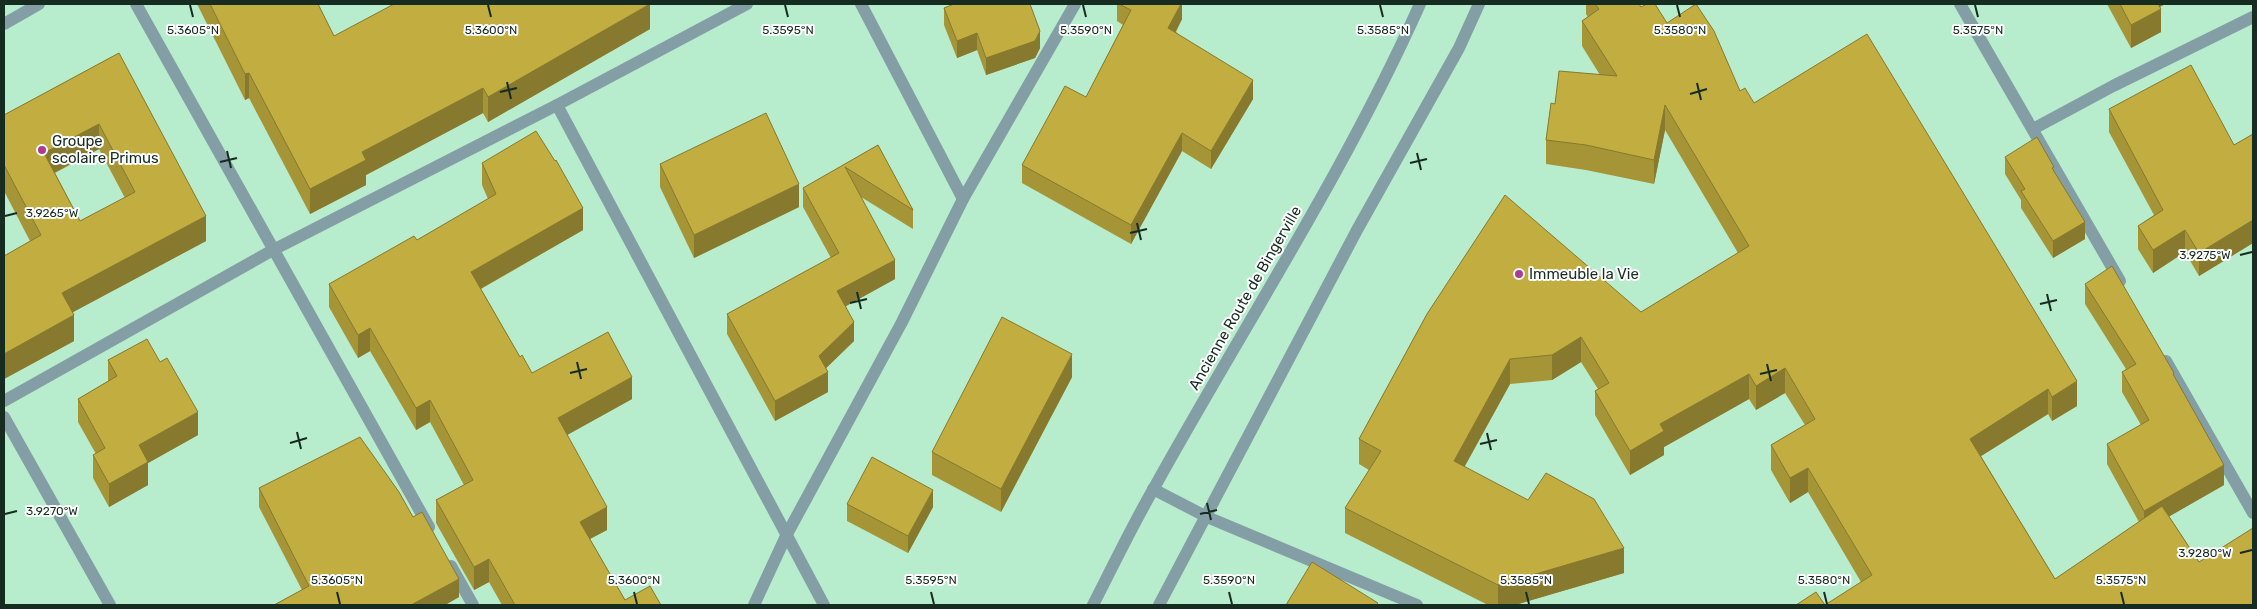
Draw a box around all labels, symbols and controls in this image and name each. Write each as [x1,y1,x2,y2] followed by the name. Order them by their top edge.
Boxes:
[167,23,219,37] text: 5.3605°N
[465,23,517,37] text: 5.3600°N
[762,23,814,37] text: 5.3595°N
[1060,23,1112,37] text: 5.3590°N
[1357,23,1409,37] text: 5.3585°N
[1654,23,1706,37] text: 5.3580°N
[1953,23,2003,37] text: 5.3575°N
[52,132,159,167] place label: Groupe scolaire Primus
[36,144,48,156] marker: Groupe scolaire Primus
[1185,203,1305,393] street label: Ancienne Route de Bingerville
[26,206,79,220] text: 3.9265°W
[2179,248,2231,262] text: 3.9275°W
[1529,265,1639,283] place label: Immeuble la Vie
[1513,268,1525,280] marker: Immeuble la Vie
[26,504,78,518] text: 3.9270°W
[2178,546,2232,560] text: 3.9280°W
[311,573,363,587] text: 5.3605°N
[608,573,660,587] text: 5.3600°N
[905,573,957,587] text: 5.3595°N
[1203,573,1255,587] text: 5.3590°N
[1500,573,1552,587] text: 5.3585°N
[1798,573,1850,587] text: 5.3580°N
[2096,573,2146,587] text: 5.3575°N

